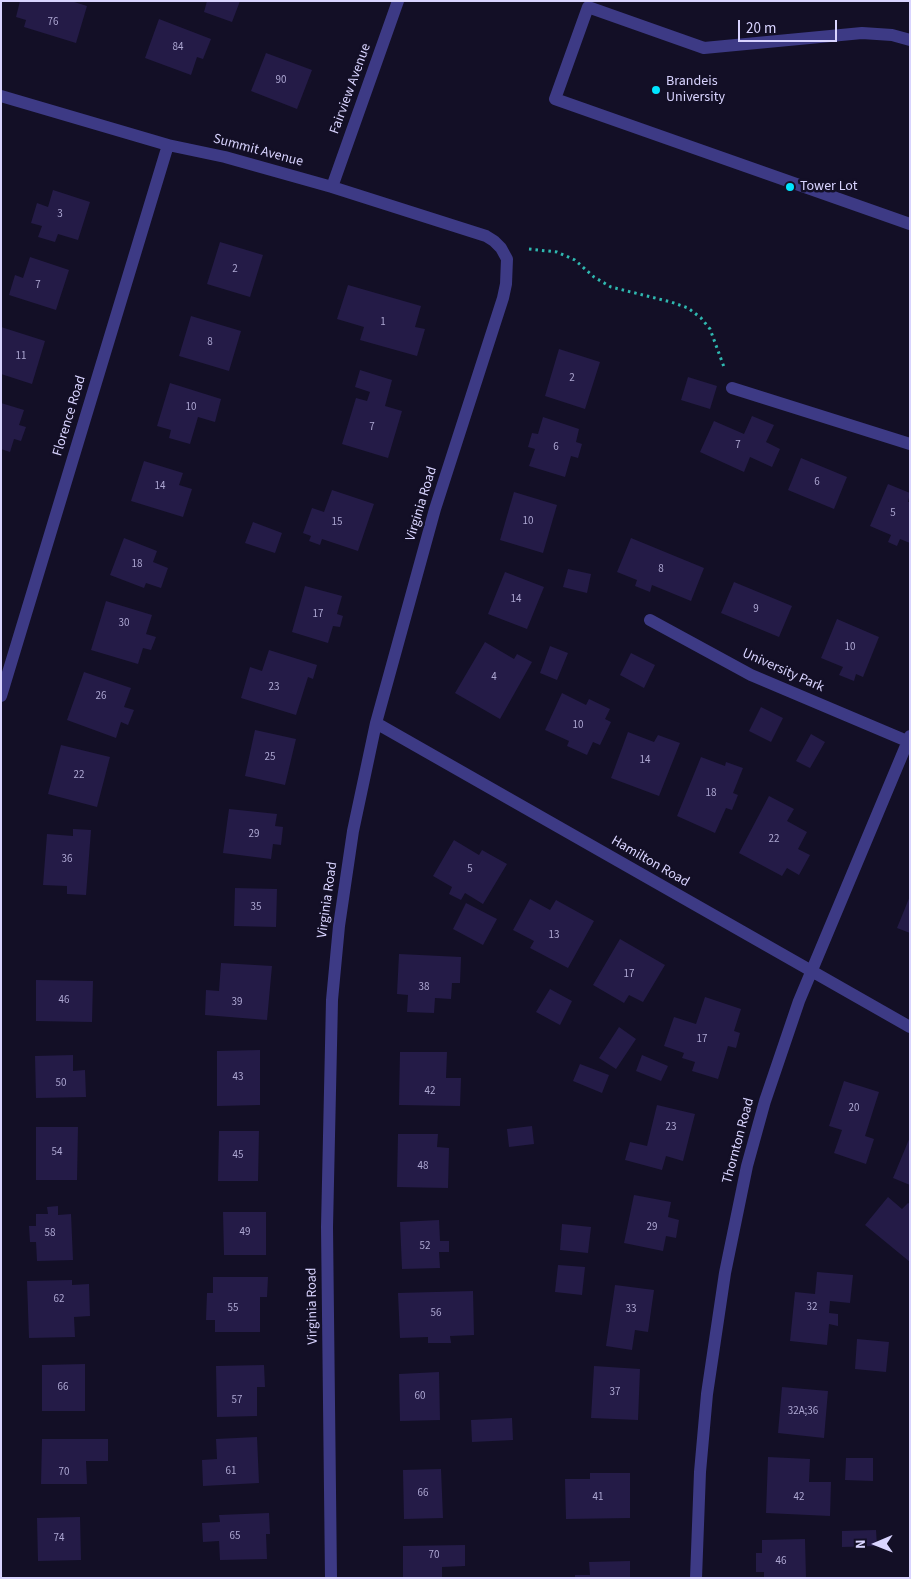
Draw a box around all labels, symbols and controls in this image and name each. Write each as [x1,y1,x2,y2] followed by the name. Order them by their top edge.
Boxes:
[741,10,840,42] scale bar
[48,16,58,30] house number: 76
[746,18,776,39] text: 20 m
[173,41,183,55] house number: 84
[327,41,375,137] street label: Fairview Avenue
[276,74,286,88] house number: 90
[666,74,725,106] place label: Brandeis University
[650,84,662,96] marker: Brandeis University
[211,131,305,171] street label: Summit Avenue
[800,179,857,195] place label: Tower Lot
[784,181,796,193] marker: Tower Lot
[57,208,63,222] house number: 3
[232,263,238,277] house number: 2
[35,279,41,293] house number: 7
[380,316,386,330] house number: 1
[207,336,213,350] house number: 8
[16,350,26,364] house number: 11
[569,372,575,386] house number: 2
[50,374,90,458] street label: Florence Road
[186,401,196,415] house number: 10
[369,421,375,435] house number: 7
[735,439,741,453] house number: 7
[553,441,559,455] house number: 6
[403,465,441,543] street label: Virginia Road
[814,476,820,490] house number: 6
[155,480,165,494] house number: 14
[890,507,896,521] house number: 5
[523,515,533,529] house number: 10
[332,516,342,530] house number: 15
[132,558,142,572] house number: 18
[658,563,664,577] house number: 8
[511,593,521,607] house number: 14
[753,603,759,617] house number: 9
[313,608,323,622] house number: 17
[119,617,129,631] house number: 30
[845,641,855,655] house number: 10
[739,645,827,697] street label: University Park
[491,671,497,685] house number: 4
[269,681,279,695] house number: 23
[96,690,106,704] house number: 26
[573,719,583,733] house number: 10
[265,751,275,765] house number: 25
[640,754,650,768] house number: 14
[74,769,84,783] house number: 22
[706,787,716,801] house number: 18
[249,828,259,842] house number: 29
[608,833,692,891] street label: Hamilton Road
[769,833,779,847] house number: 22
[62,853,72,867] house number: 36
[314,861,342,939] street label: Virginia Road
[467,863,473,877] house number: 5
[251,901,261,915] house number: 35
[549,929,559,943] house number: 13
[624,968,634,982] house number: 17
[419,981,429,995] house number: 38
[59,994,69,1008] house number: 46
[232,996,242,1010] house number: 39
[697,1033,707,1047] house number: 17
[233,1071,243,1085] house number: 43
[56,1077,66,1091] house number: 50
[425,1085,435,1099] house number: 42
[720,1096,758,1186] street label: Thornton Road
[849,1102,859,1116] house number: 20
[666,1121,676,1135] house number: 23
[52,1146,62,1160] house number: 54
[233,1149,243,1163] house number: 45
[418,1160,428,1174] house number: 48
[647,1221,657,1235] house number: 29
[240,1226,250,1240] house number: 49
[45,1227,55,1241] house number: 58
[420,1240,430,1254] house number: 52
[304,1267,322,1345] street label: Virginia Road
[54,1293,64,1307] house number: 62
[807,1301,817,1315] house number: 32
[228,1302,238,1316] house number: 55
[626,1303,636,1317] house number: 33
[431,1307,441,1321] house number: 56
[58,1381,68,1395] house number: 66
[610,1386,620,1400] house number: 37
[415,1390,425,1404] house number: 60
[232,1394,242,1408] house number: 57
[788,1405,818,1419] house number: 32A;36
[226,1465,236,1479] house number: 61
[59,1466,69,1480] house number: 70
[418,1487,428,1501] house number: 66
[593,1491,603,1505] house number: 41
[794,1491,804,1505] house number: 42
[851,1519,901,1569] north arrow
[230,1530,240,1544] house number: 65
[54,1532,64,1546] house number: 74
[851,1539,871,1549] text: N
[429,1549,439,1563] house number: 70
[776,1555,786,1569] house number: 46

